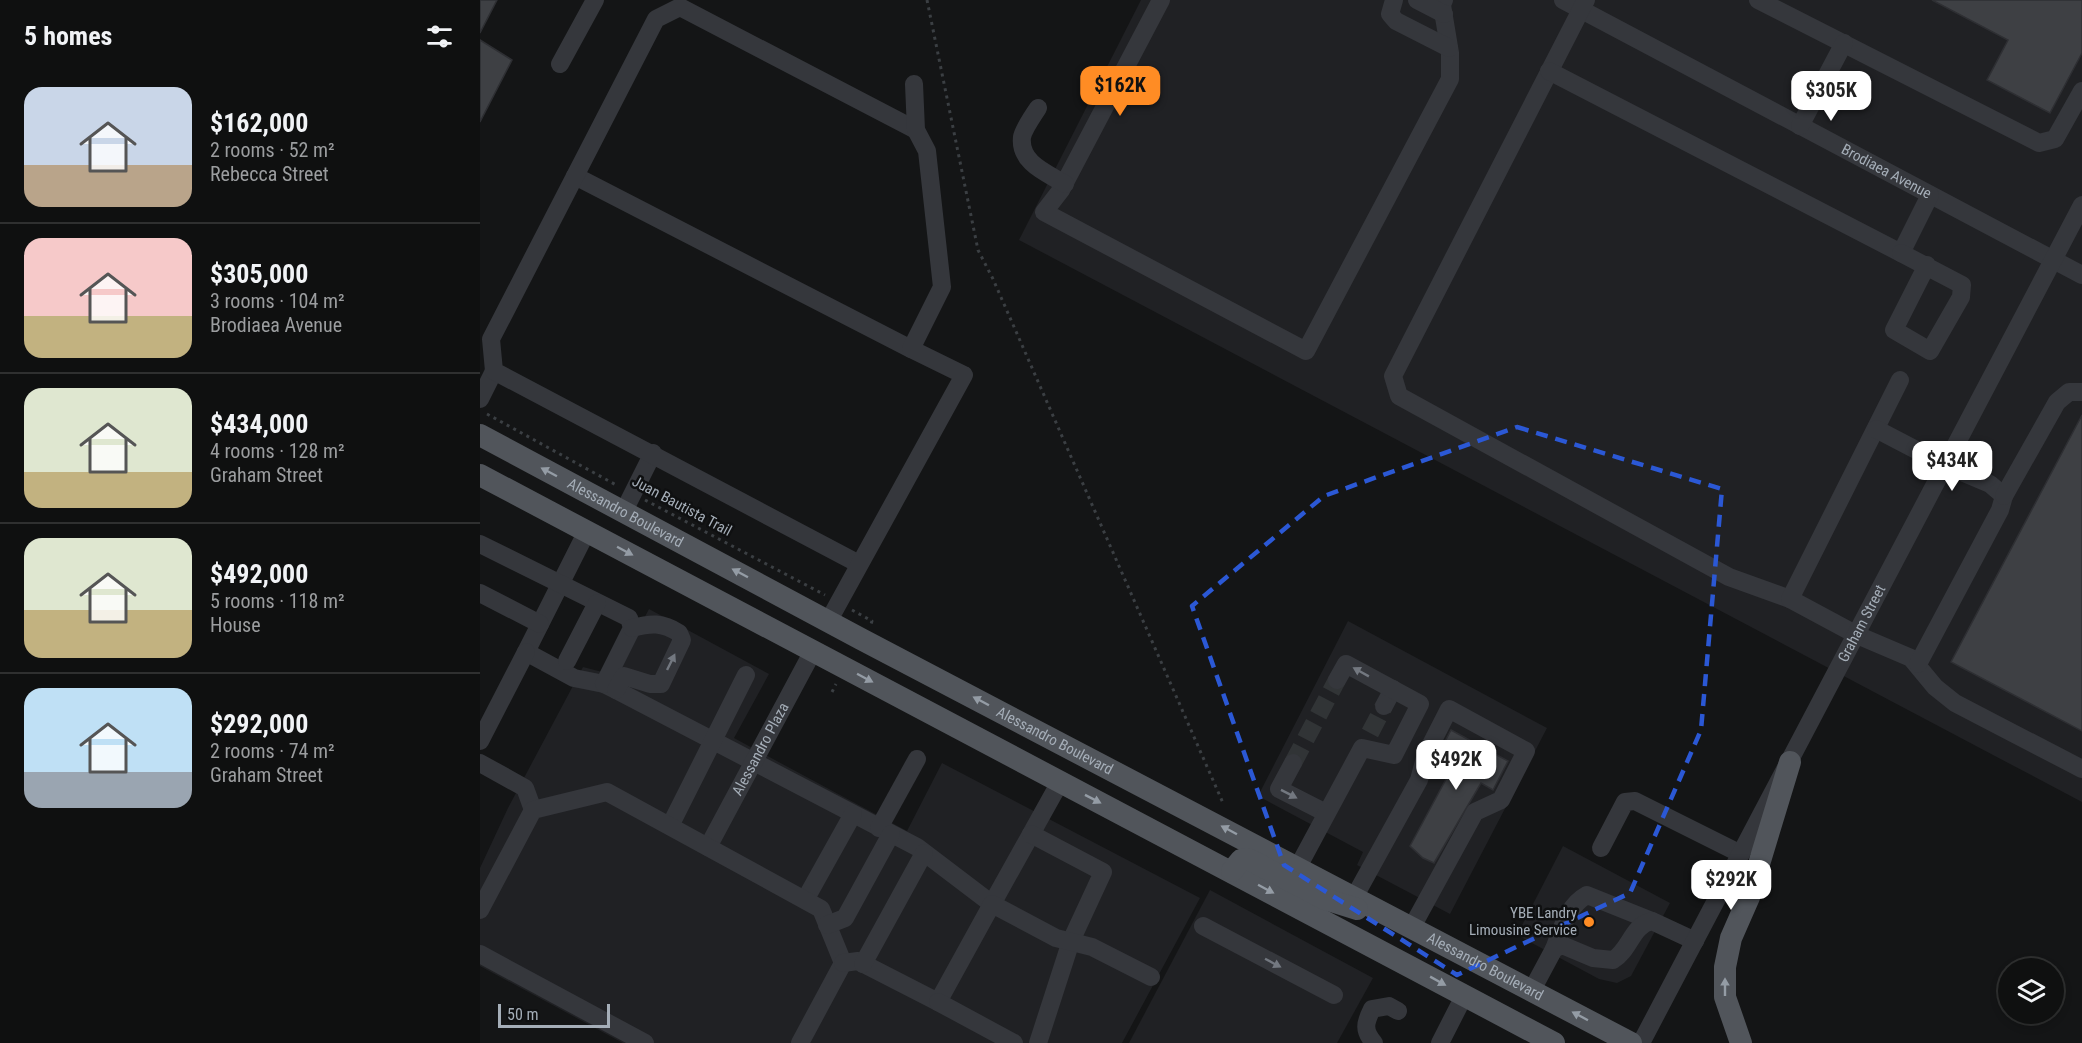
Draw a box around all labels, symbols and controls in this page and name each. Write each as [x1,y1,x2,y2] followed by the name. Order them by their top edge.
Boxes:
[423,20,456,53] icon: filters
[24,21,112,51] text: 5 homes
[1078,66,1162,117] pin: $162K
[1789,71,1873,122] pin: $305K
[1094,73,1146,97] text: $162K
[1805,78,1857,102] text: $305K
[210,108,308,138] text: $162,000
[72,111,144,183] icon: home
[210,138,335,162] text: 2 rooms · 52 m²
[1838,140,1934,203] street label: Brodiaea Avenue
[210,162,329,186] text: Rebecca Street
[210,259,308,289] text: $305,000
[72,262,144,334] icon: home
[210,289,345,313] text: 3 rooms · 104 m²
[210,313,342,337] text: Brodiaea Avenue
[210,409,308,439] text: $434,000
[72,412,144,484] icon: home
[210,439,345,463] text: 4 rooms · 128 m²
[1910,441,1994,492] pin: $434K
[1926,448,1978,472] text: $434K
[210,463,323,487] text: Graham Street
[540,467,557,477] one-way arrow
[629,472,735,540] street label: Juan Bautista Trail
[564,475,687,551] street label: Alessandro Boulevard
[616,546,633,556] one-way arrow
[210,559,308,589] text: $492,000
[72,562,144,634] icon: home
[731,568,748,578] one-way arrow
[1834,582,1889,665] street label: Graham Street
[210,589,345,613] text: 5 rooms · 118 m²
[210,613,261,637] text: House
[666,653,676,671] one-way arrow
[1353,667,1370,677] one-way arrow
[856,673,874,683] one-way arrow
[973,697,990,706] one-way arrow
[728,700,793,799] street label: Alessandro Plaza
[994,703,1116,779] street label: Alessandro Boulevard
[210,709,308,739] text: $292,000
[72,712,144,784] icon: home
[210,739,335,763] text: 2 rooms · 74 m²
[1414,740,1498,791] pin: $492K
[1430,747,1482,771] text: $492K
[210,763,323,787] text: Graham Street
[1281,790,1298,799] one-way arrow
[1085,794,1102,804] one-way arrow
[1220,825,1237,835] one-way arrow
[1689,860,1773,911] pin: $292K
[1705,867,1757,891] text: $292K
[1258,884,1275,894] one-way arrow
[1469,904,1577,939] place label: YBE Landry Limousine Service
[1582,915,1596,929] marker: YBE Landry Limousine Service
[1424,929,1546,1004] street label: Alessandro Boulevard
[1265,958,1282,968] one-way arrow
[1998,958,2064,1024] map controls
[1998,958,2064,1024] button: layers
[1430,976,1447,986] one-way arrow
[1720,978,1730,997] one-way arrow
[498,1001,610,1028] scale bar
[507,1005,539,1024] text: 50 m
[1571,1011,1588,1020] one-way arrow

